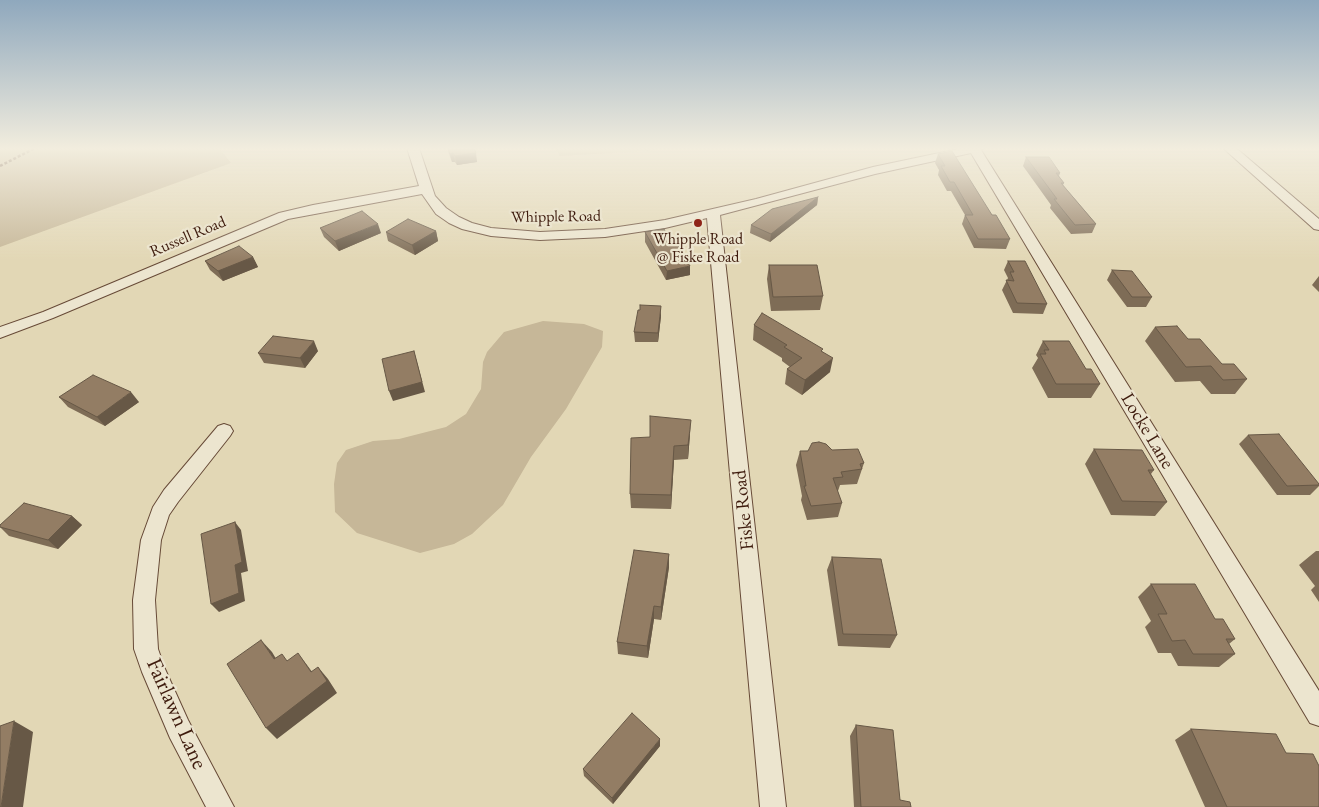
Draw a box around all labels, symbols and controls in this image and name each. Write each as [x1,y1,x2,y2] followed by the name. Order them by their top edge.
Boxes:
[511,207,601,227] street label: Whipple Road
[147,212,229,262] street label: Russell Road
[692,217,704,229] marker: Whipple Road @ Fiske Road
[653,230,743,268] place label: Whipple Road @ Fiske Road
[1115,389,1179,473] street label: Locke Lane
[728,469,760,551] street label: Fiske Road
[140,654,212,774] street label: Fairlawn Lane

